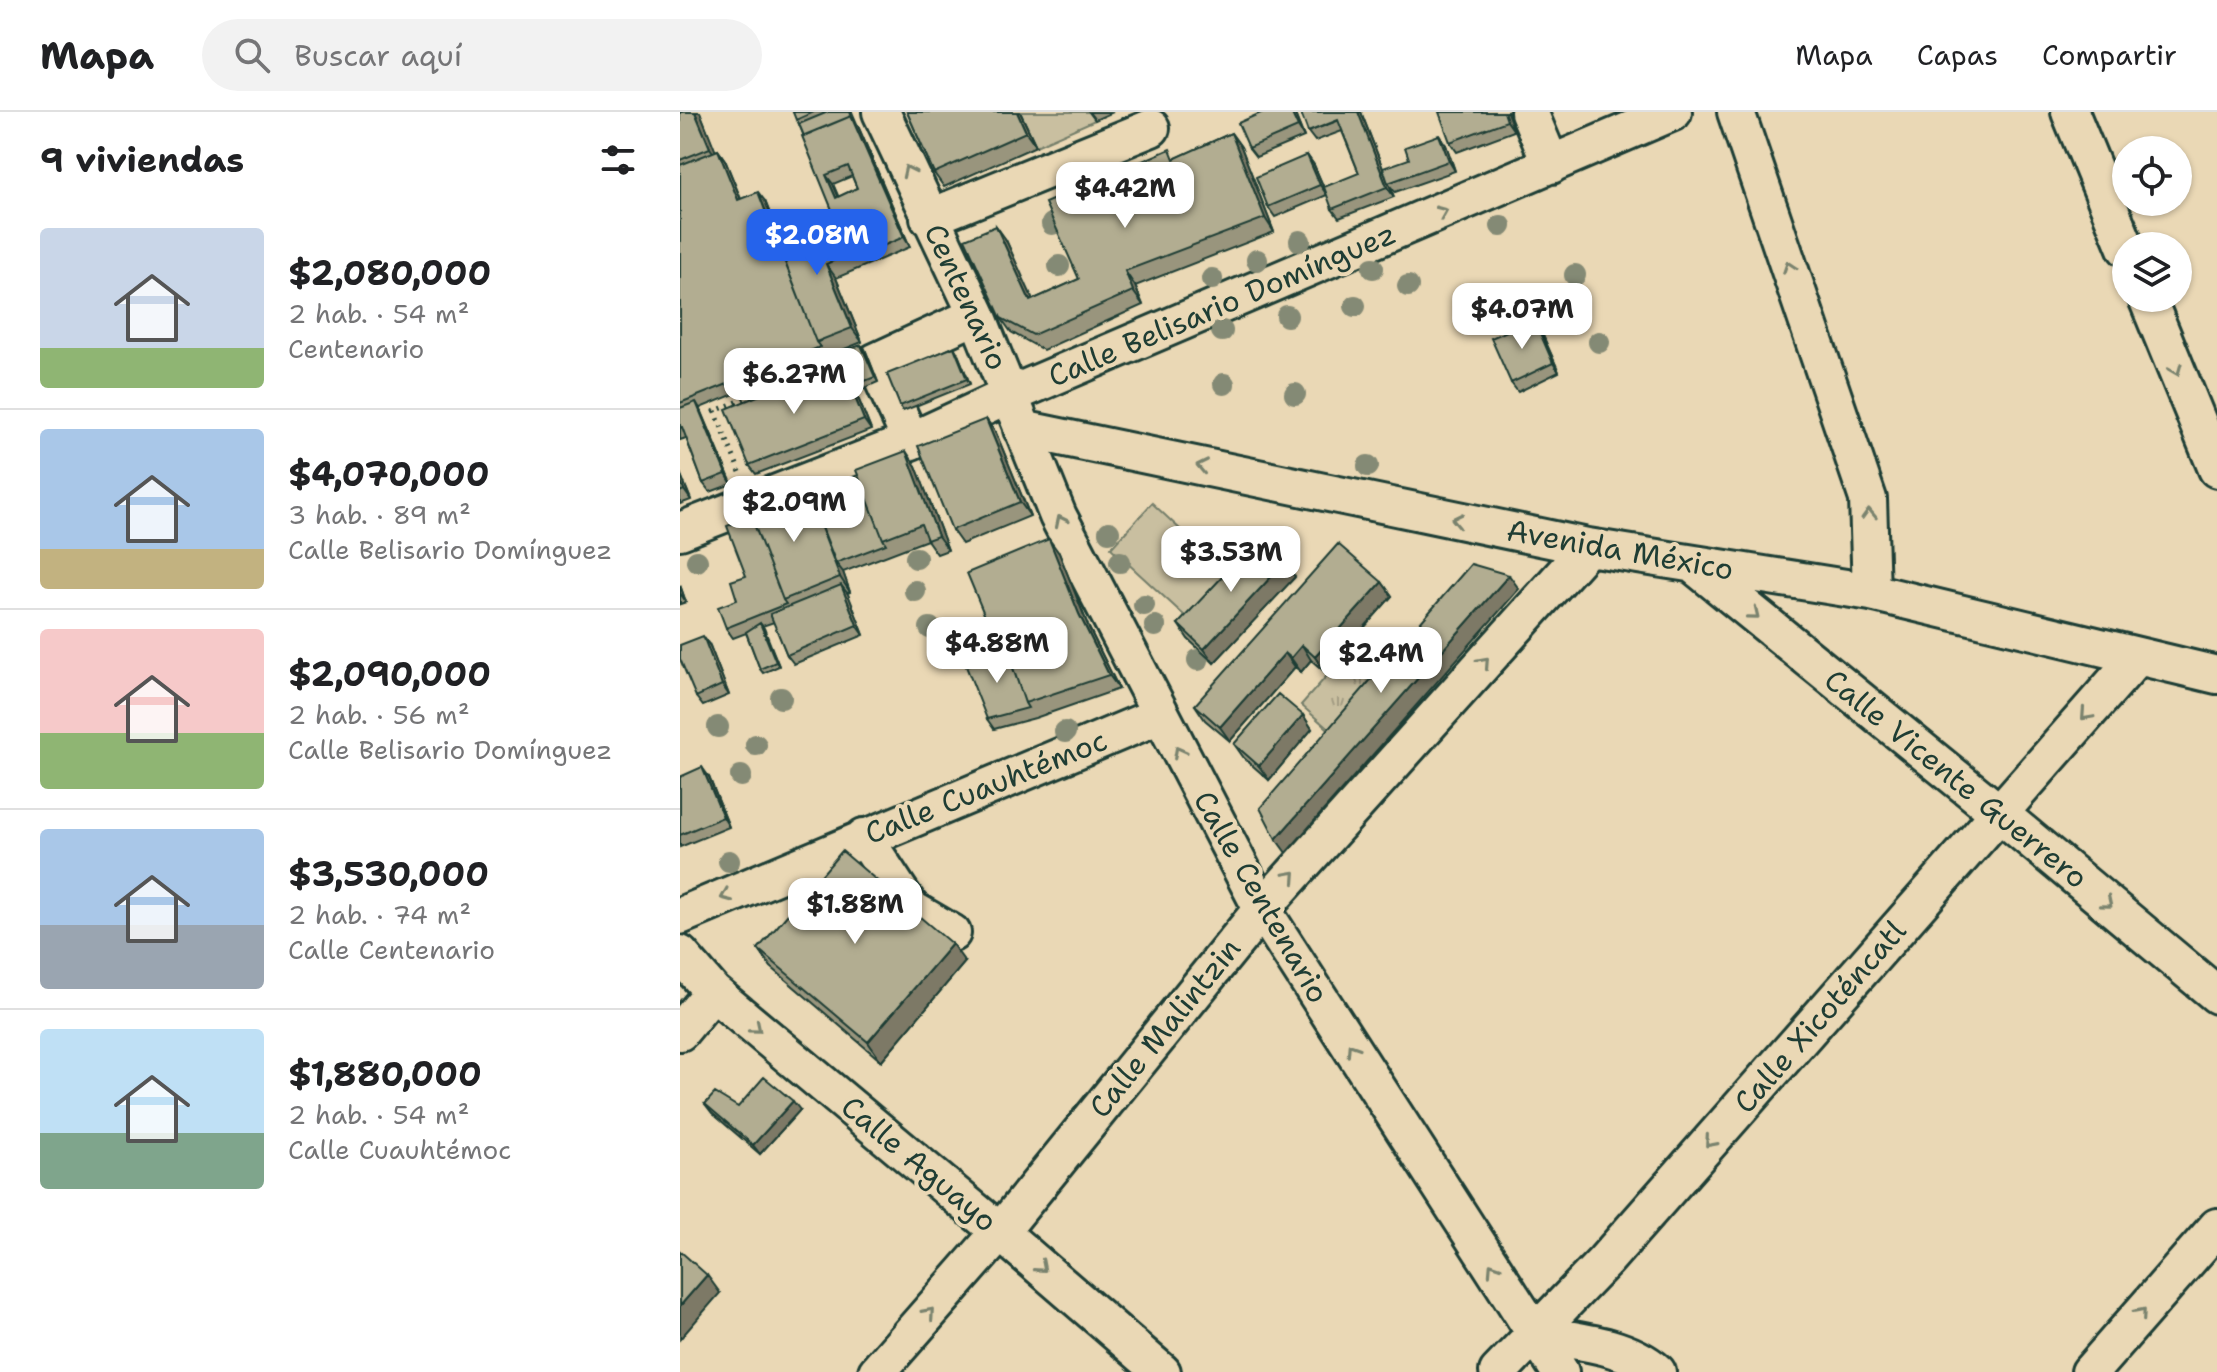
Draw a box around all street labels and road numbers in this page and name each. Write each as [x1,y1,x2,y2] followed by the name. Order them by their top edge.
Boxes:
[1042,213,1402,396] street label: Calle Belisario Domínguez
[915,217,1018,377] street label: Centenario
[1503,509,1737,590] street label: Avenida México
[1816,660,2097,898] street label: Calle Vicente Guerrero
[859,719,1113,854] street label: Calle Cuauhtémoc
[1184,783,1339,1010] street label: Calle Centenario
[1724,911,1915,1122] street label: Calle Xicoténcatl
[1079,929,1250,1126] street label: Calle Malintzin
[833,1086,1006,1241] street label: Calle Aguayo

